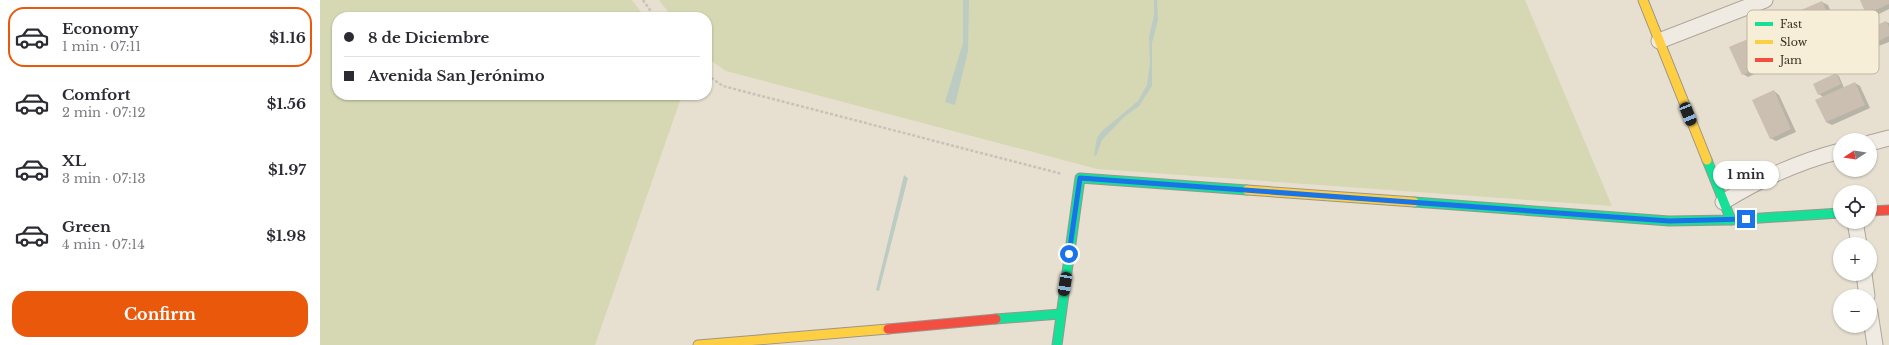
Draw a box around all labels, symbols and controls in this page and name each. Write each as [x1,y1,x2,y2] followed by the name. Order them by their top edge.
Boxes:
[1747,10,1879,74] legend
[1780,17,1803,31] text: Fast
[14,19,50,55] icon: car
[62,19,139,38] text: Economy
[269,28,306,47] text: $1.16
[368,28,489,47] text: 8 de Diciembre
[1780,35,1808,49] text: Slow
[62,38,141,55] text: 1 min · 07:11
[1778,53,1802,67] text: Jam
[368,66,545,85] text: Avenida San Jerónimo
[14,85,50,121] icon: car
[62,85,130,104] text: Comfort
[267,94,306,113] text: $1.56
[1678,101,1698,127] car
[62,104,146,121] text: 2 min · 07:12
[1833,133,1877,177] north arrow
[1833,133,1877,333] map controls
[14,151,50,187] icon: car
[62,151,86,170] text: XL
[268,160,306,179] text: $1.97
[1713,161,1779,189] callout: 1 min
[1727,166,1765,183] text: 1 min
[62,170,146,187] text: 3 min · 07:13
[1833,185,1877,229] button: locate
[1737,210,1755,228] route end
[14,217,50,253] icon: car
[62,217,111,236] text: Green
[266,226,306,245] text: $1.98
[62,236,145,253] text: 4 min · 07:14
[1833,237,1877,281] button: +
[1060,245,1078,263] route start
[1057,271,1073,297] car
[1833,289,1877,333] button: −
[12,291,308,337] button: Confirm

